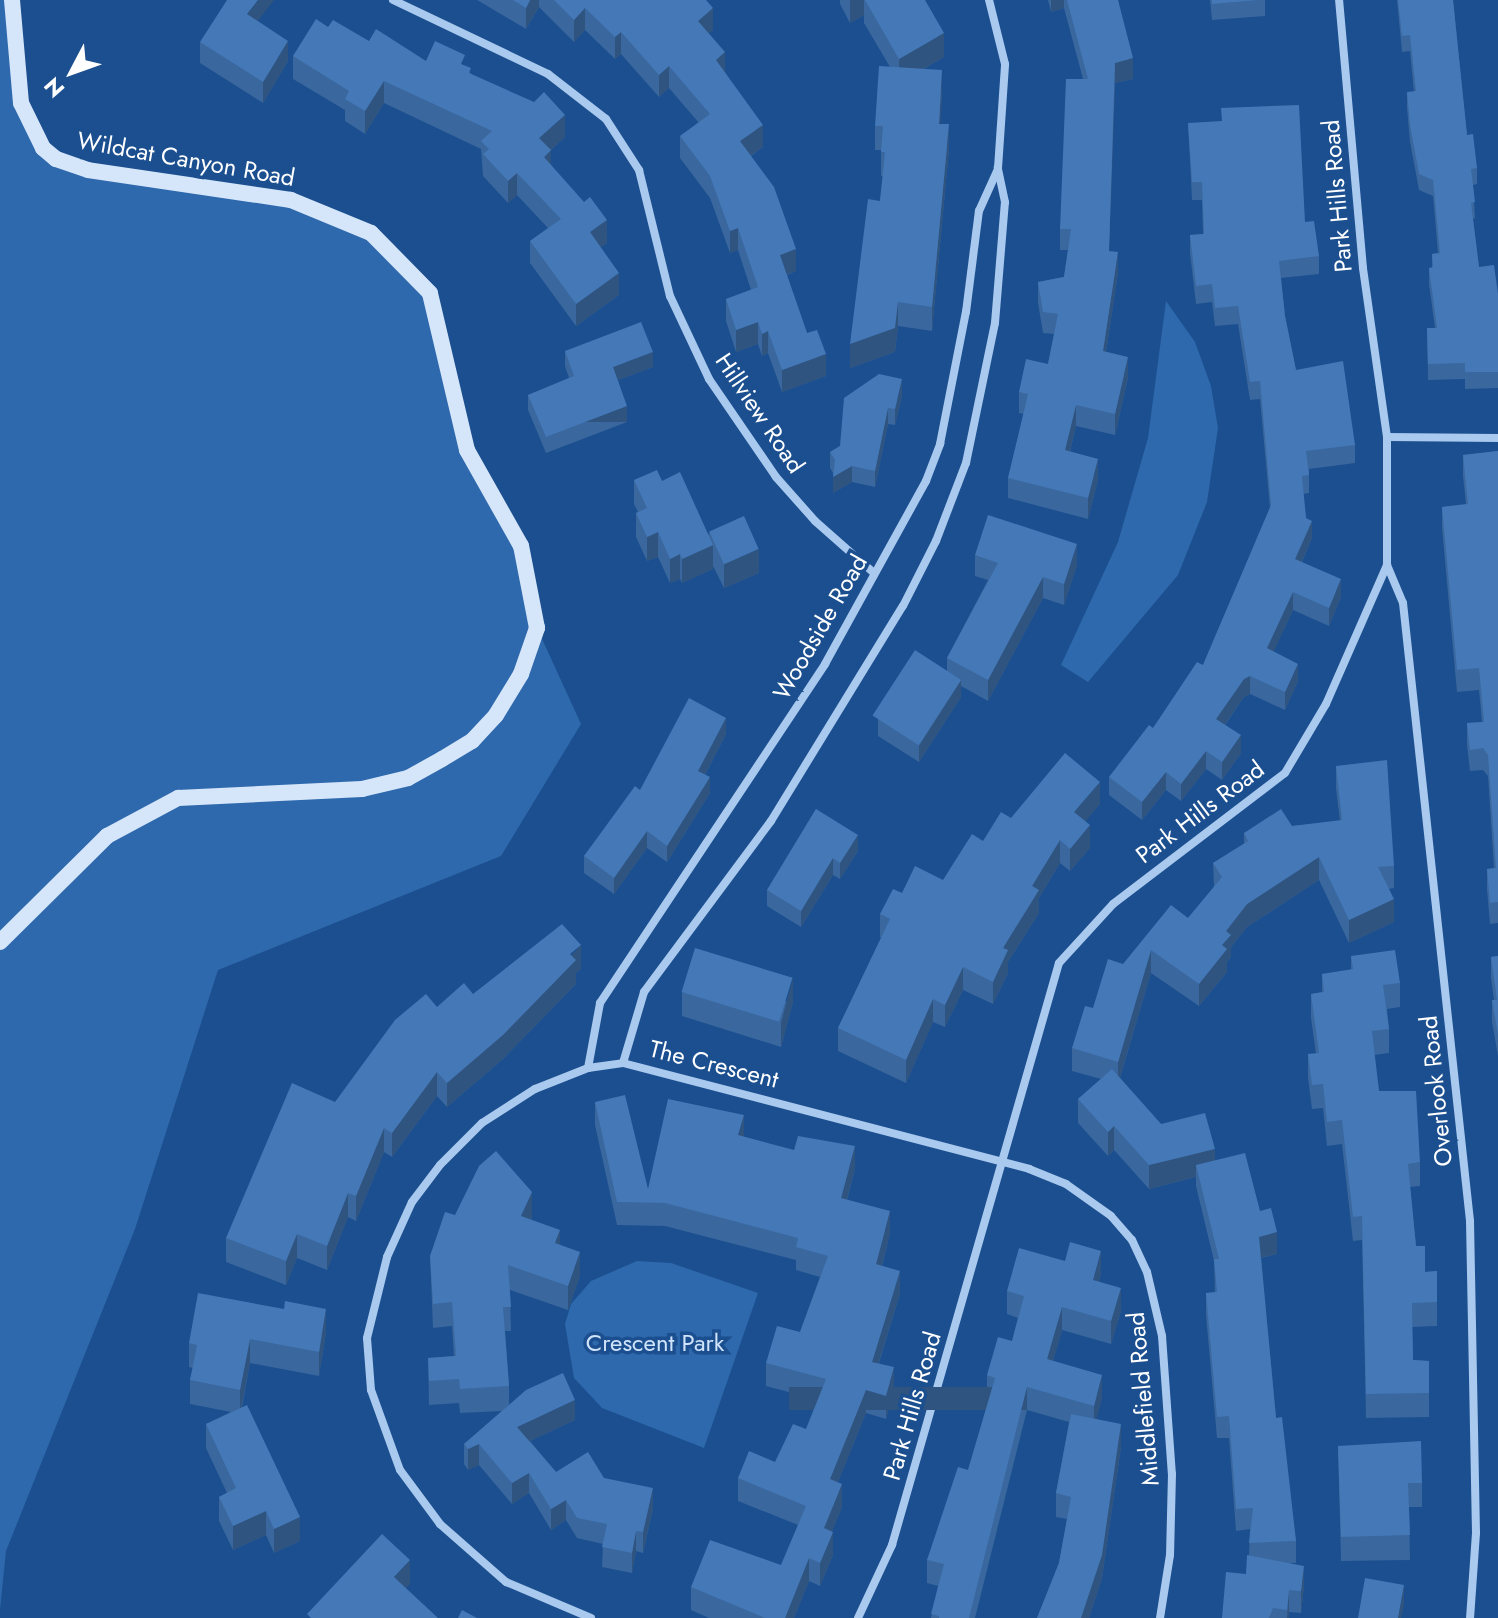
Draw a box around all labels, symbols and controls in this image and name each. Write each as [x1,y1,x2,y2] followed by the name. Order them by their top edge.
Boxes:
[32,32,112,112] north arrow
[36,71,72,105] text: N
[1316,119,1358,273] street label: Park Hills Road
[75,126,297,192] street label: Wildcat Canyon Road
[709,348,811,478] street label: Hillview Road
[767,549,873,705] street label: Woodside Road
[1130,754,1270,870] street label: Park Hills Road
[1414,1014,1458,1168] street label: Overlook Road
[647,1034,781,1094] street label: The Crescent
[1121,1311,1165,1487] street label: Middlefield Road
[877,1328,947,1484] street label: Park Hills Road
[586,1329,724,1357] park label: Crescent Park

